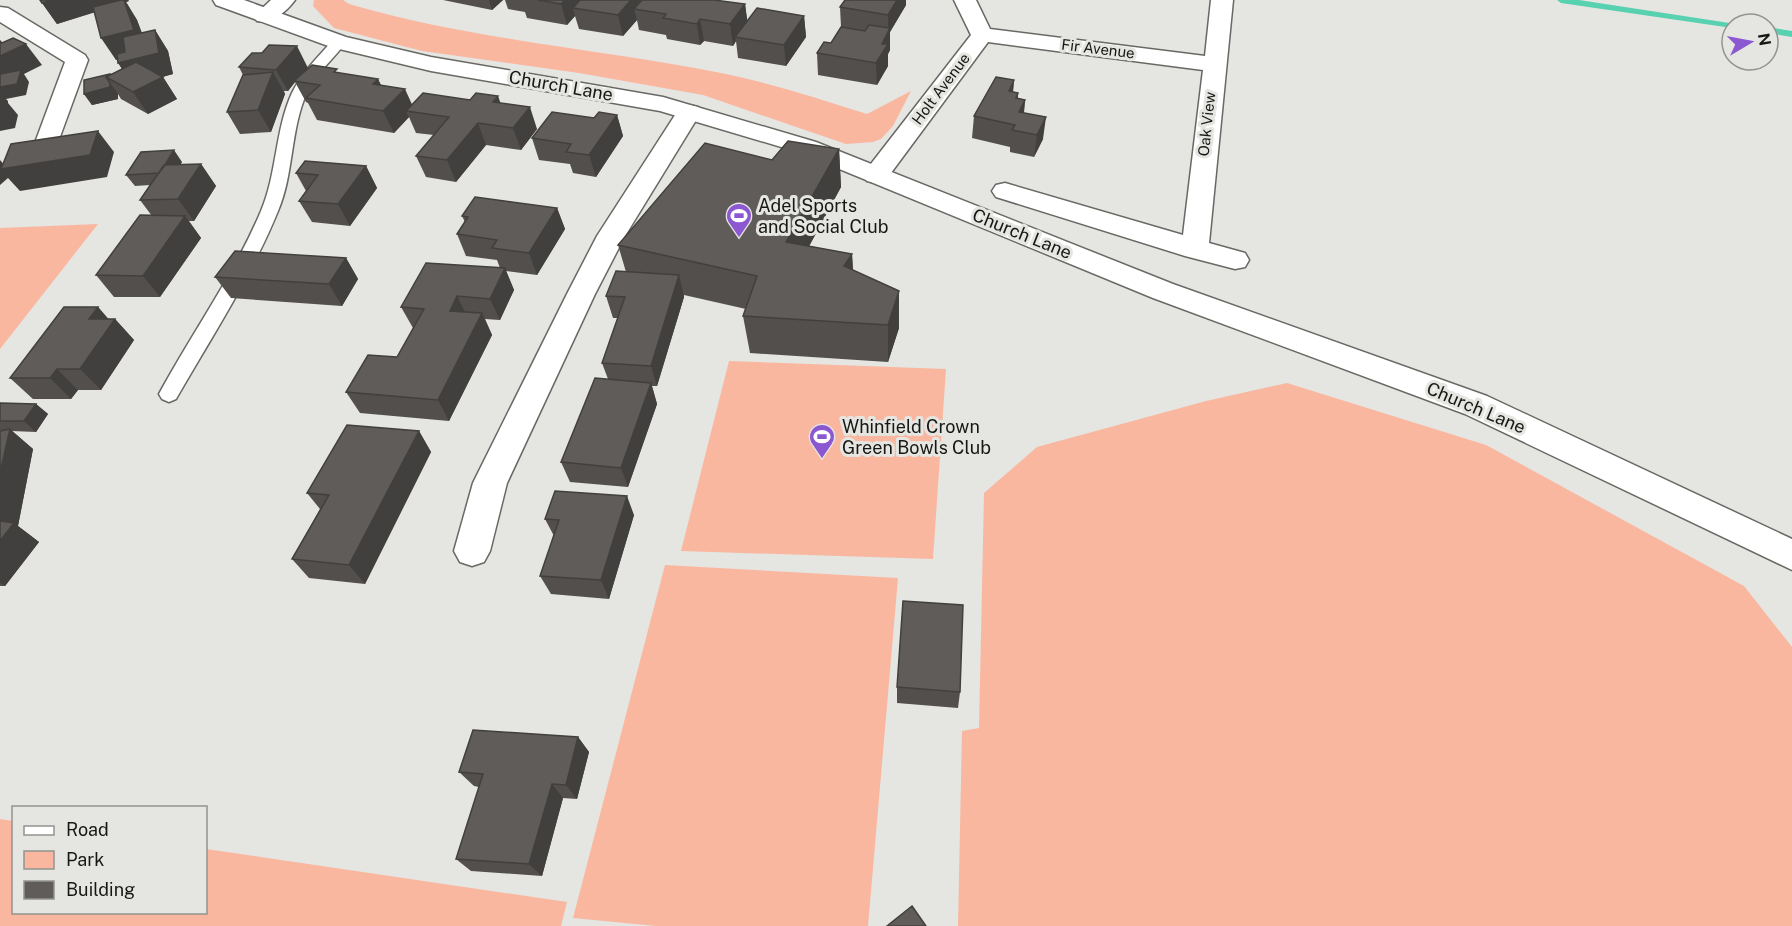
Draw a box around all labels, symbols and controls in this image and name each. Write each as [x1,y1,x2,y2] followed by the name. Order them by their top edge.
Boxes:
[1720,12,1780,72] north arrow
[1754,32,1775,47] text: N
[1060,36,1136,61] street label: Fir Avenue
[908,50,973,128] street label: Holt Avenue
[507,66,615,105] street label: Church Lane
[1195,91,1218,157] street label: Oak View
[758,195,888,237] place label: Adel Sports and Social Club
[724,201,754,239] sports icon: Adel Sports and Social Club
[969,204,1075,263] street label: Church Lane
[1424,377,1529,438] street label: Church Lane
[842,416,991,458] place label: Whinfield Crown Green Bowls Club
[807,422,837,460] sports icon: Whinfield Crown Green Bowls Club
[12,806,207,914] legend
[66,819,109,840] text: Road
[66,849,104,870] text: Park
[66,879,135,900] text: Building

